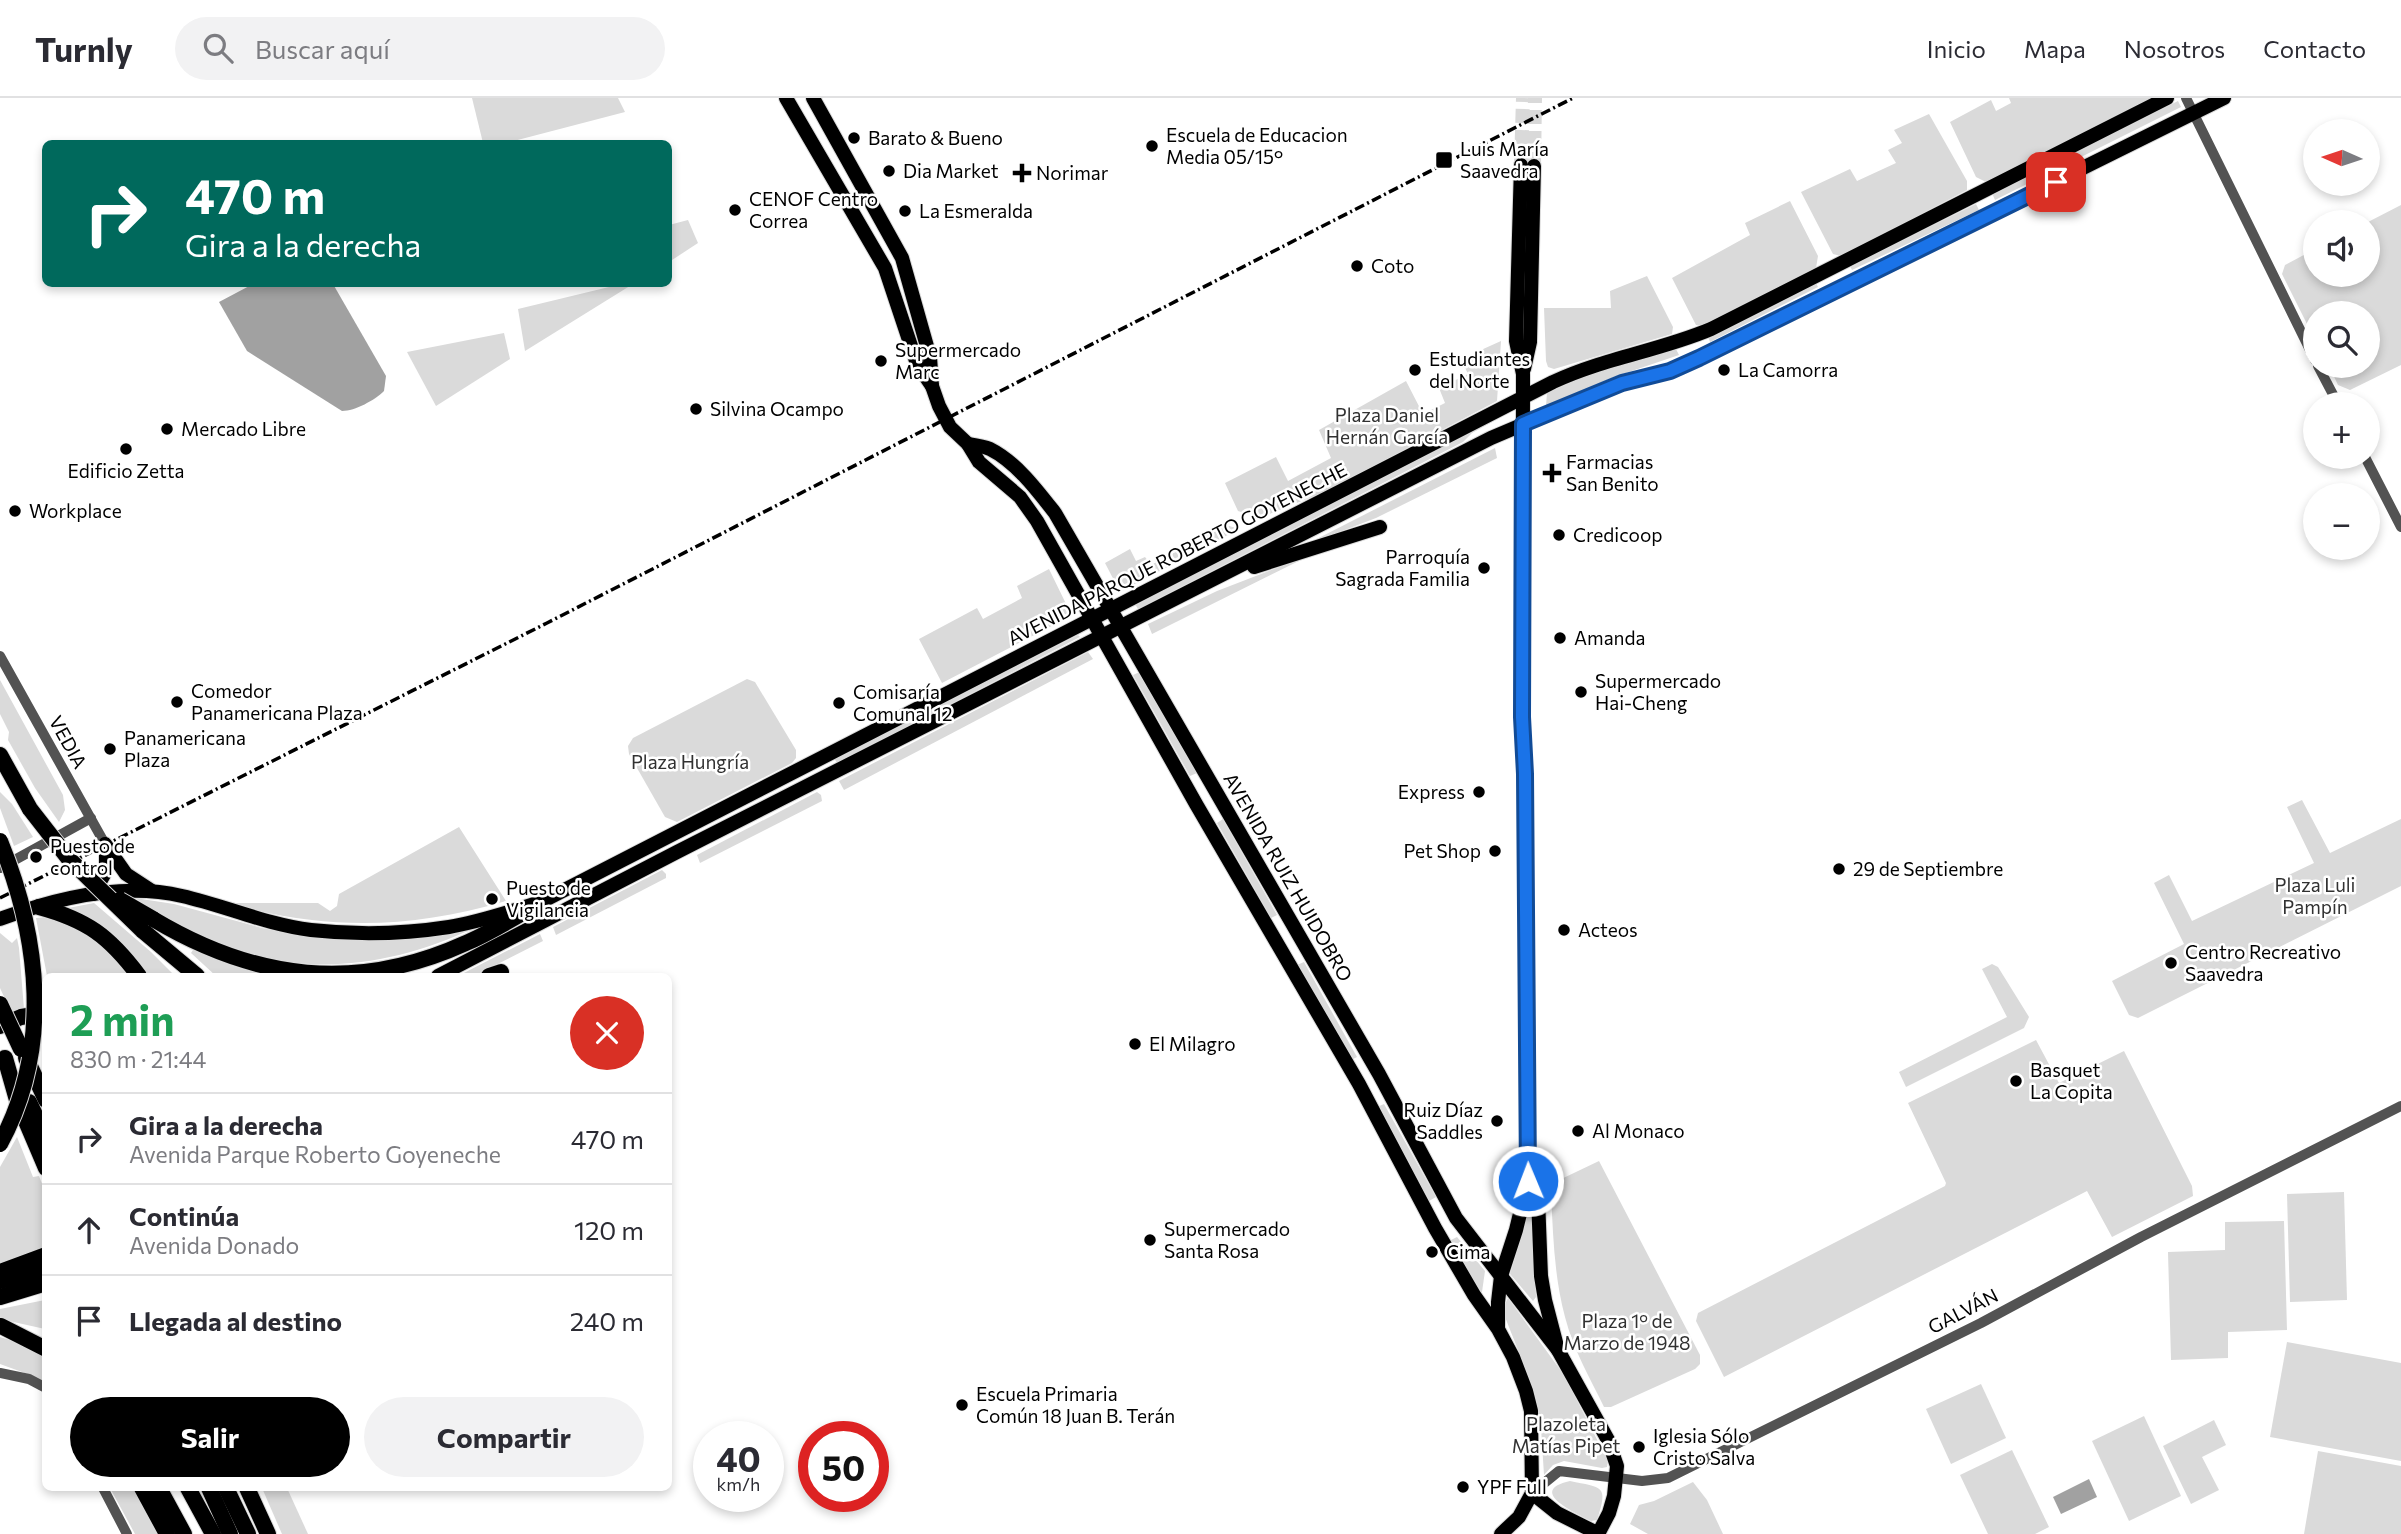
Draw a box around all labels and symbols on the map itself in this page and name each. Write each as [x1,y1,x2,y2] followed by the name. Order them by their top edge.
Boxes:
[2303,119,2380,196] north arrow
[1166,123,1348,168] place label: Escuela de Educacion Media 05/15°
[868,126,1003,149] place label: Barato & Bueno
[846,130,862,146] marker: Barato & Bueno
[1460,137,1549,182] place label: Luis María Saavedra
[1144,138,1160,154] marker: Escuela de Educacion Media 05/15°
[1434,150,1454,170] marker: Luis María Saavedra
[2026,152,2086,212] pin
[903,159,999,182] place label: Dia Market
[1036,161,1109,184] place label: Norimar
[881,163,897,179] marker: Dia Market
[1014,165,1030,181] marker: Norimar
[749,187,878,232] place label: CENOF Centro Correa
[919,199,1033,222] place label: La Esmeralda
[727,202,743,218] marker: CENOF Centro Correa
[897,203,913,219] marker: La Esmeralda
[1371,254,1414,277] place label: Coto
[1349,258,1365,274] marker: Coto
[895,338,1021,383] place label: Supermercado Marc
[1429,347,1530,392] place label: Estudiantes del Norte
[873,353,889,369] marker: Supermercado Marc
[1738,358,1838,381] place label: La Camorra
[1407,362,1423,378] marker: Estudiantes del Norte
[1716,362,1732,378] marker: La Camorra
[710,397,844,420] place label: Silvina Ocampo
[688,401,704,417] marker: Silvina Ocampo
[1326,403,1448,448] park label: Plaza Daniel Hernán García
[181,417,306,440] place label: Mercado Libre
[159,421,175,437] marker: Mercado Libre
[118,441,134,457] marker: Edificio Zetta
[1566,450,1659,495] place label: Farmacias San Benito
[1003,458,1350,650] street label: AVENIDA PARQUE ROBERTO GOYENECHE
[68,459,184,482] place label: Edificio Zetta
[1544,465,1560,481] marker: Farmacias San Benito
[29,499,122,522] place label: Workplace
[7,503,23,519] marker: Workplace
[1573,523,1663,546] place label: Credicoop
[1551,527,1567,543] marker: Credicoop
[1335,545,1470,590] place label: Parroquía Sagrada Familia
[1476,560,1492,576] marker: Parroquía Sagrada Familia
[1574,626,1645,649] place label: Amanda
[1552,630,1568,646] marker: Amanda
[1595,669,1721,714] place label: Supermercado Hai-Cheng
[191,679,363,724] place label: Comedor Panamericana Plaza
[853,680,953,725] place label: Comisaría Comunal 12
[1573,684,1589,700] marker: Supermercado Hai-Cheng
[169,694,185,710] marker: Comedor Panamericana Plaza
[831,695,847,711] marker: Comisaría Comunal 12
[45,711,92,772] street label: VEDIA
[124,726,246,771] place label: Panamericana Plaza
[102,741,118,757] marker: Panamericana Plaza
[631,750,749,773] park label: Plaza Hungría
[1219,768,1358,985] street label: AVENIDA RUIZ HUIDOBRO
[1398,780,1465,803] place label: Express
[1471,784,1487,800] marker: Express
[50,834,135,879] place label: Puesto de control
[1403,839,1481,862] place label: Pet Shop
[1487,843,1503,859] marker: Pet Shop
[28,849,44,865] marker: Puesto de control
[1853,857,2003,880] place label: 29 de Septiembre
[1831,861,1847,877] marker: 29 de Septiembre
[2275,873,2355,918] park label: Plaza Luli Pampín
[506,876,591,921] place label: Puesto de Vigilancia
[484,891,500,907] marker: Puesto de Vigilancia
[1578,918,1638,941] place label: Acteos
[1556,922,1572,938] marker: Acteos
[2185,940,2341,985] place label: Centro Recreativo Saavedra
[2163,955,2179,971] marker: Centro Recreativo Saavedra
[1149,1032,1236,1055] place label: El Milagro
[1127,1036,1143,1052] marker: El Milagro
[2030,1058,2113,1103] place label: Basquet La Copita
[2008,1073,2024,1089] marker: Basquet La Copita
[1404,1098,1483,1143] place label: Ruiz Díaz Saddles
[1489,1113,1505,1129] marker: Ruiz Díaz Saddles
[1592,1119,1685,1142] place label: Al Monaco
[1570,1123,1586,1139] marker: Al Monaco
[1491,1144,1565,1218] position arrow
[1164,1217,1290,1262] place label: Supermercado Santa Rosa
[1142,1232,1158,1248] marker: Supermercado Santa Rosa
[1446,1240,1490,1263] place label: Cima
[1424,1244,1440,1260] marker: Cima
[1924,1283,2002,1338] street label: GALVÁN
[1563,1309,1691,1354] park label: Plaza 1º de Marzo de 1948
[976,1382,1175,1427] place label: Escuela Primaria Común 18 Juan B. Terán
[954,1397,970,1413] marker: Escuela Primaria Común 18 Juan B. Terán
[1512,1412,1620,1457] park label: Plazoleta Matías Pipet
[798,1421,889,1512] speed limit sign: 50
[1653,1424,1755,1469] place label: Iglesia Sólo Cristo Salva
[1631,1439,1647,1455] marker: Iglesia Sólo Cristo Salva
[1477,1475,1547,1498] place label: YPF Full
[1455,1479,1471,1495] marker: YPF Full

